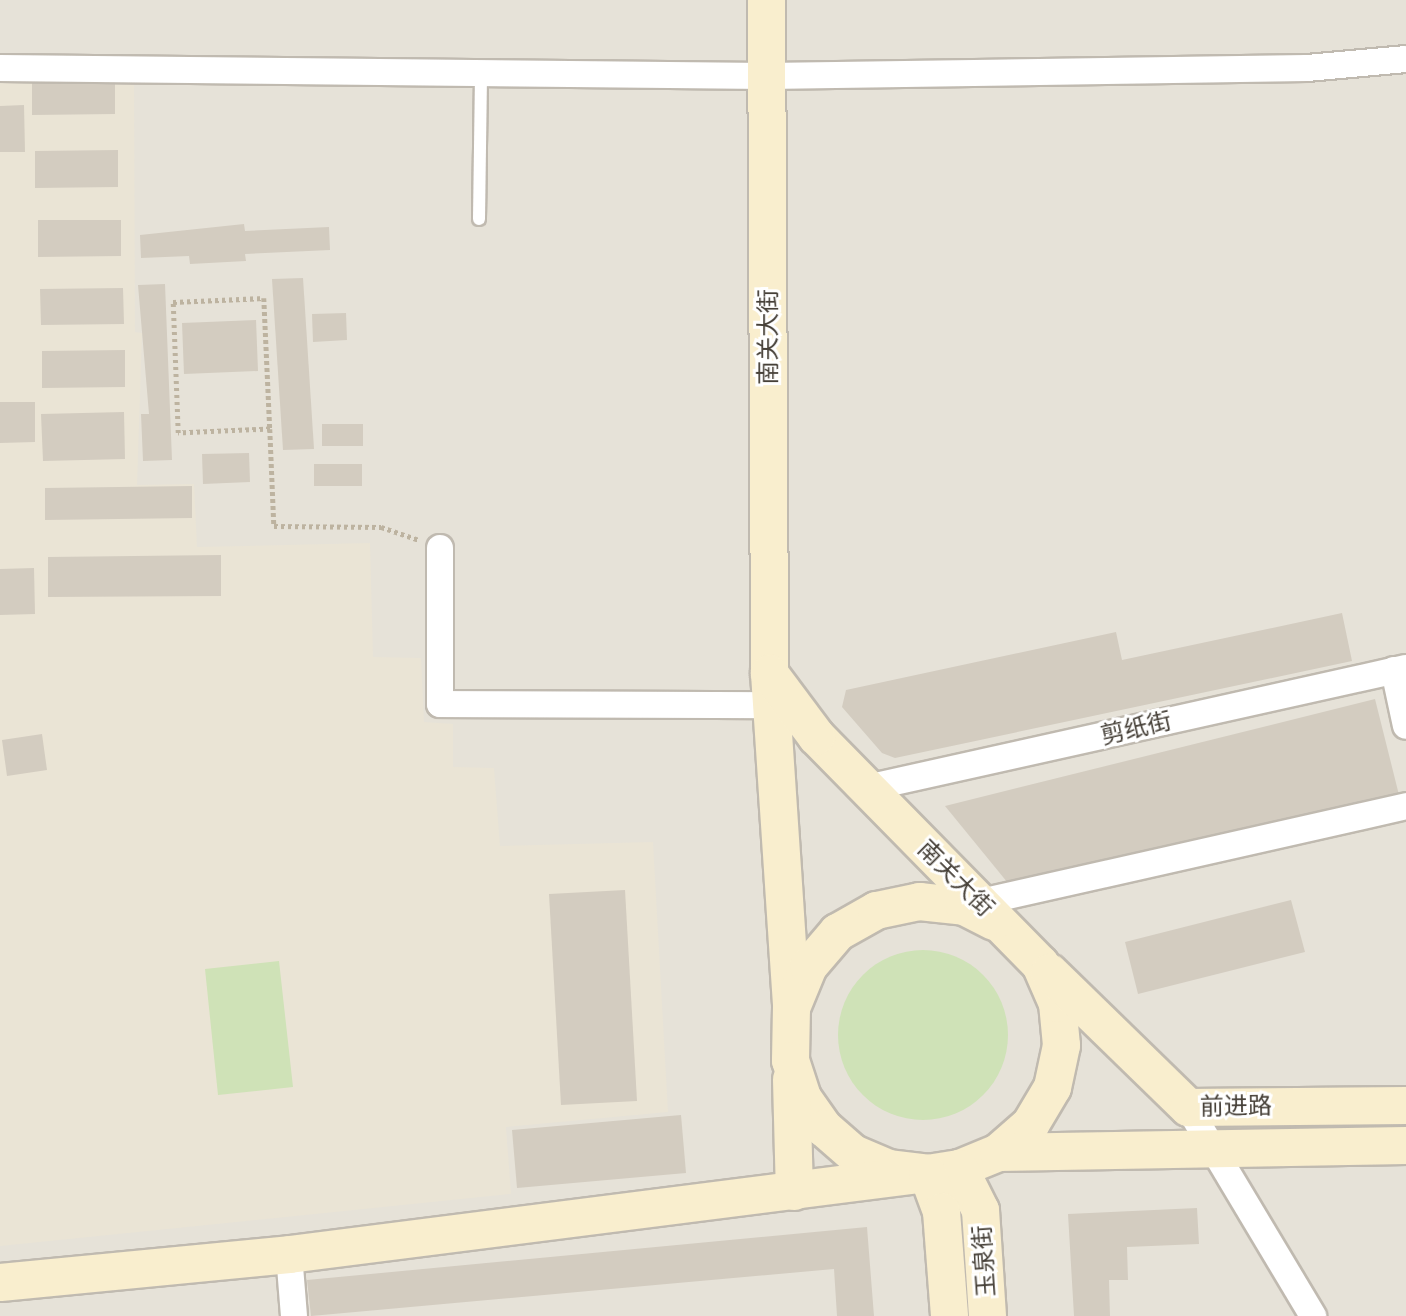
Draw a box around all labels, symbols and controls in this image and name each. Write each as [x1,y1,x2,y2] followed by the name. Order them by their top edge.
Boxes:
[754,289,782,385] street label: 南关大街
[1098,706,1174,750] street label: 剪纸街
[912,834,1000,922] street label: 南关大街
[1200,1091,1272,1121] street label: 前进路
[967,1224,1001,1298] street label: 玉泉街

